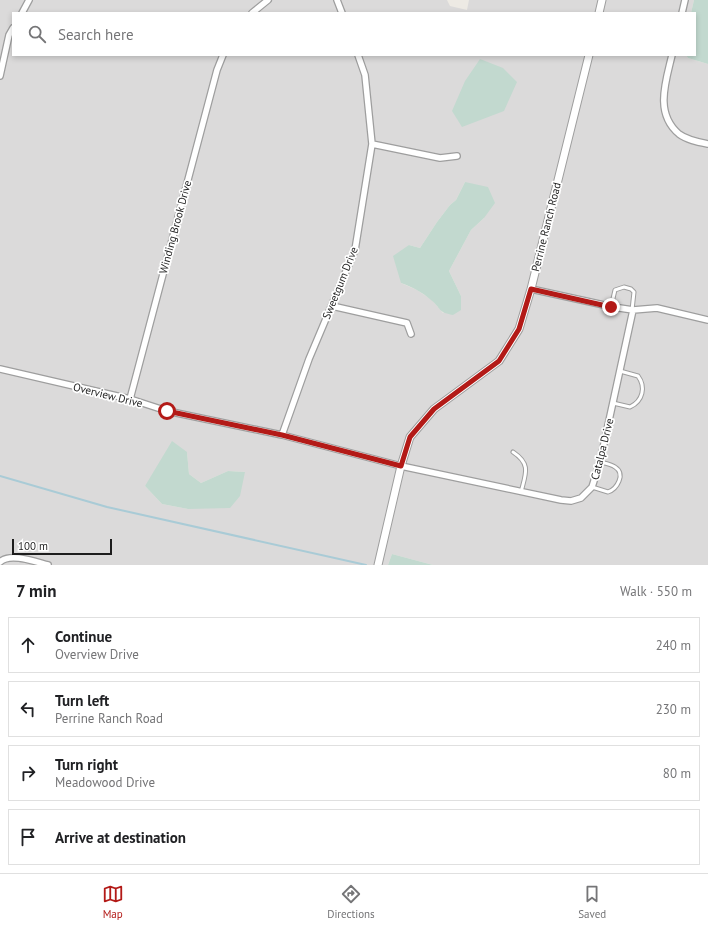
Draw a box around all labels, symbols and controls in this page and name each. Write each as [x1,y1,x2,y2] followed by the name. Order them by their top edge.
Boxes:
[12,12,696,56] search box
[26,23,48,45] icon: search
[58,25,134,44] text: Search here
[156,178,194,275] street label: Winding Brook Drive
[528,181,564,273] street label: Perrine Ranch Road
[319,244,361,321] street label: Sweetgum Drive
[602,298,620,316] route end
[72,380,145,410] street label: Overview Drive
[158,402,176,420] route start
[588,416,617,481] street label: Catalpa Drive
[12,537,112,556] scale bar
[18,539,48,553] text: 100 m
[16,580,57,602] text: 7 min
[620,583,692,600] text: Walk · 550 m
[55,627,112,646] text: Continue
[17,634,39,656] icon: ahead
[656,637,691,654] text: 240 m
[55,646,139,663] text: Overview Drive
[55,691,109,710] text: Turn left
[17,698,39,720] icon: left
[656,701,691,718] text: 230 m
[55,710,163,727] text: Perrine Ranch Road
[55,755,118,774] text: Turn right
[17,762,39,784] icon: right
[663,765,691,782] text: 80 m
[55,774,155,791] text: Meadowood Drive
[17,826,39,848] icon: arrive
[55,828,186,847] text: Arrive at destination
[102,883,124,921] tab: Map
[327,883,375,921] tab: Directions
[578,883,606,921] tab: Saved

